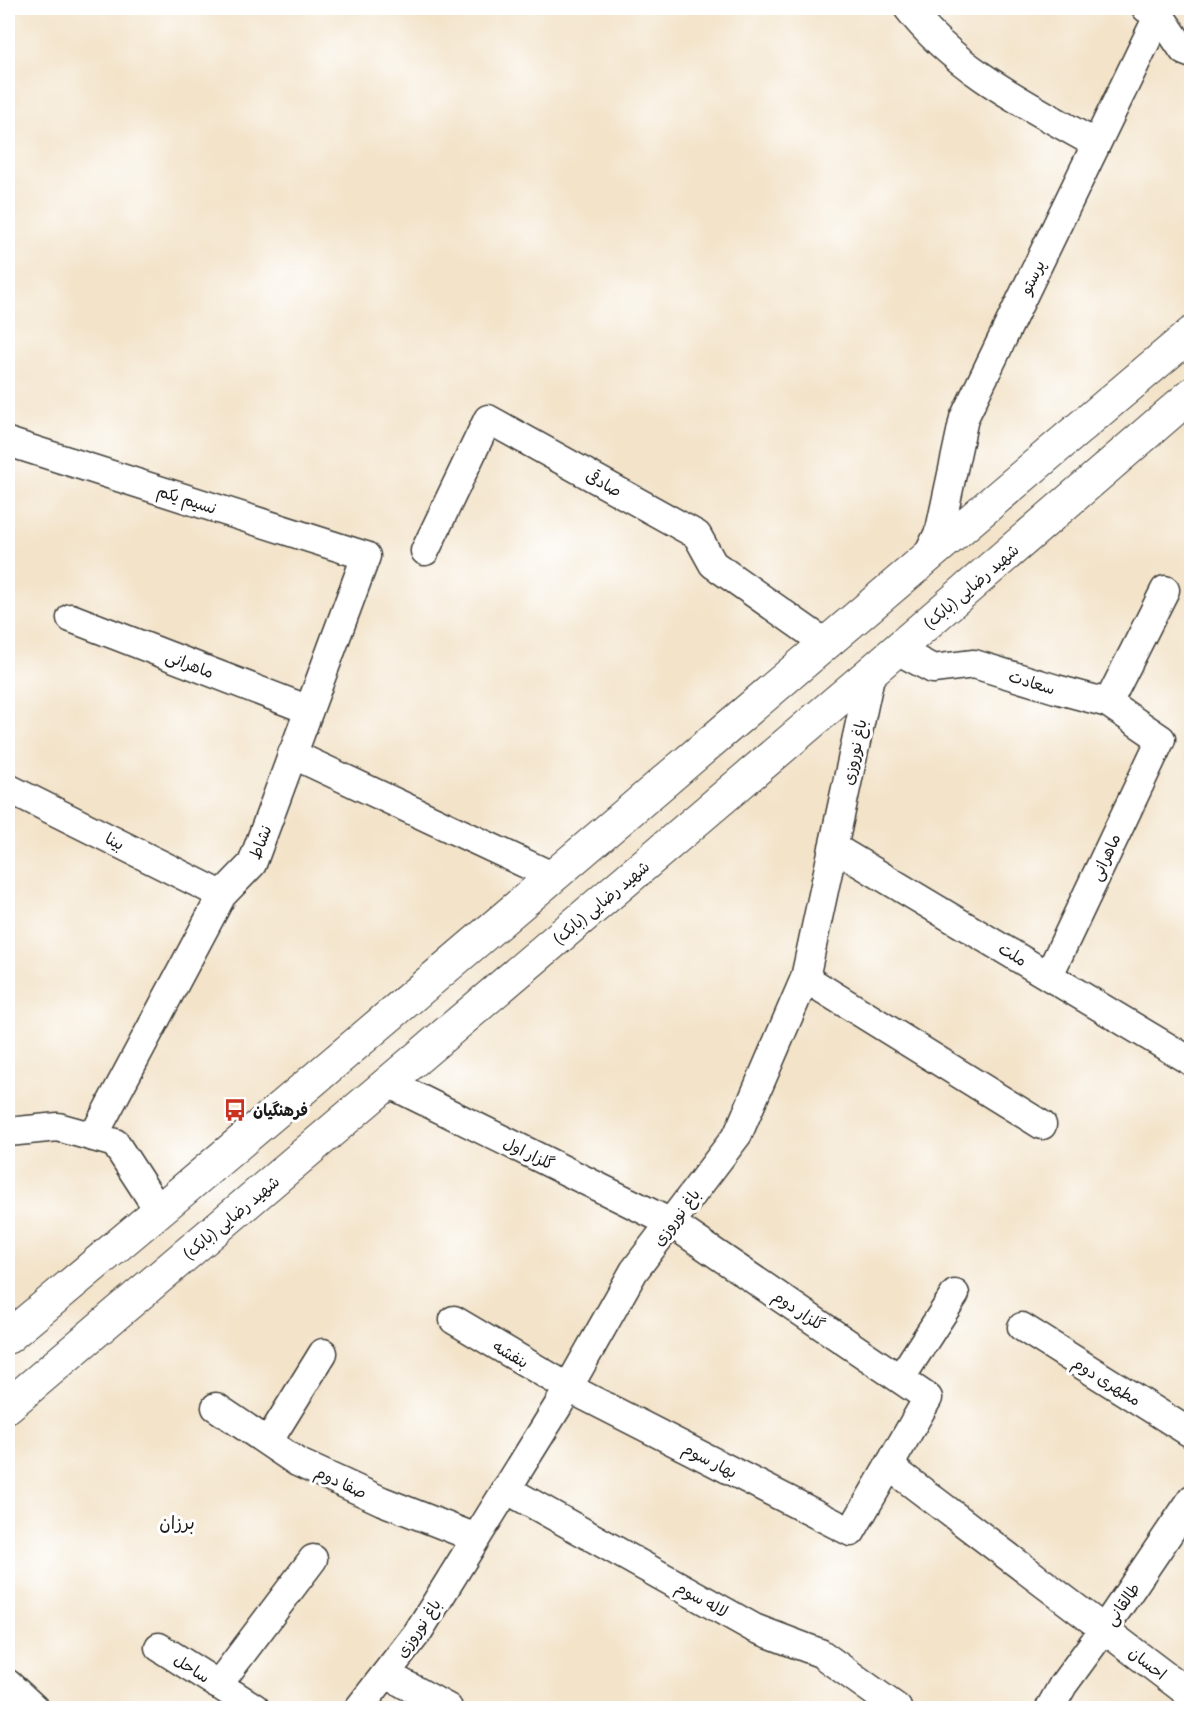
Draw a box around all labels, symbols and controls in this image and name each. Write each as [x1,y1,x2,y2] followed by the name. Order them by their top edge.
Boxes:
[1015,256,1050,299] street label: پرستو
[582,465,626,501] street label: صادقی
[154,480,219,521] street label: نسیم یکم
[919,539,1023,633] street label: شهید رضایی (بابک)
[163,646,217,683] street label: ماهرانی
[1006,665,1058,699] street label: سعادت
[837,717,873,787] street label: باغ نوروزی
[244,822,276,862] street label: نشاط
[102,828,128,854] street label: بینا
[1085,830,1125,884] street label: ماهرانی
[549,856,654,949] street label: شهید رضایی (بابک)
[995,938,1031,970] street label: ملت
[222,1097,248,1123] bus stop icon: فرهنگیان
[253,1100,308,1120] place label: فرهنگیان
[500,1132,558,1174] street label: گلزار اول
[179,1171,284,1264] street label: شهید رضایی (بابک)
[648,1184,706,1251] street label: باغ نوروزی
[768,1285,829,1337] street label: گلزار دوم
[490,1336,532,1372] street label: بنفشه
[1068,1352,1145,1412] street label: مطهری دوم
[678,1438,741,1485] street label: بهار سوم
[311,1461,370,1505] street label: صفا دوم
[159,1511,195,1534] district label: برزان
[671,1577,732,1624] street label: لاله سوم
[1100,1579,1145,1630] street label: طالقانی
[391,1595,447,1662] street label: باغ نوروزی
[1125,1642,1171,1684] street label: احسان
[170,1649,214,1687] street label: ساحل

